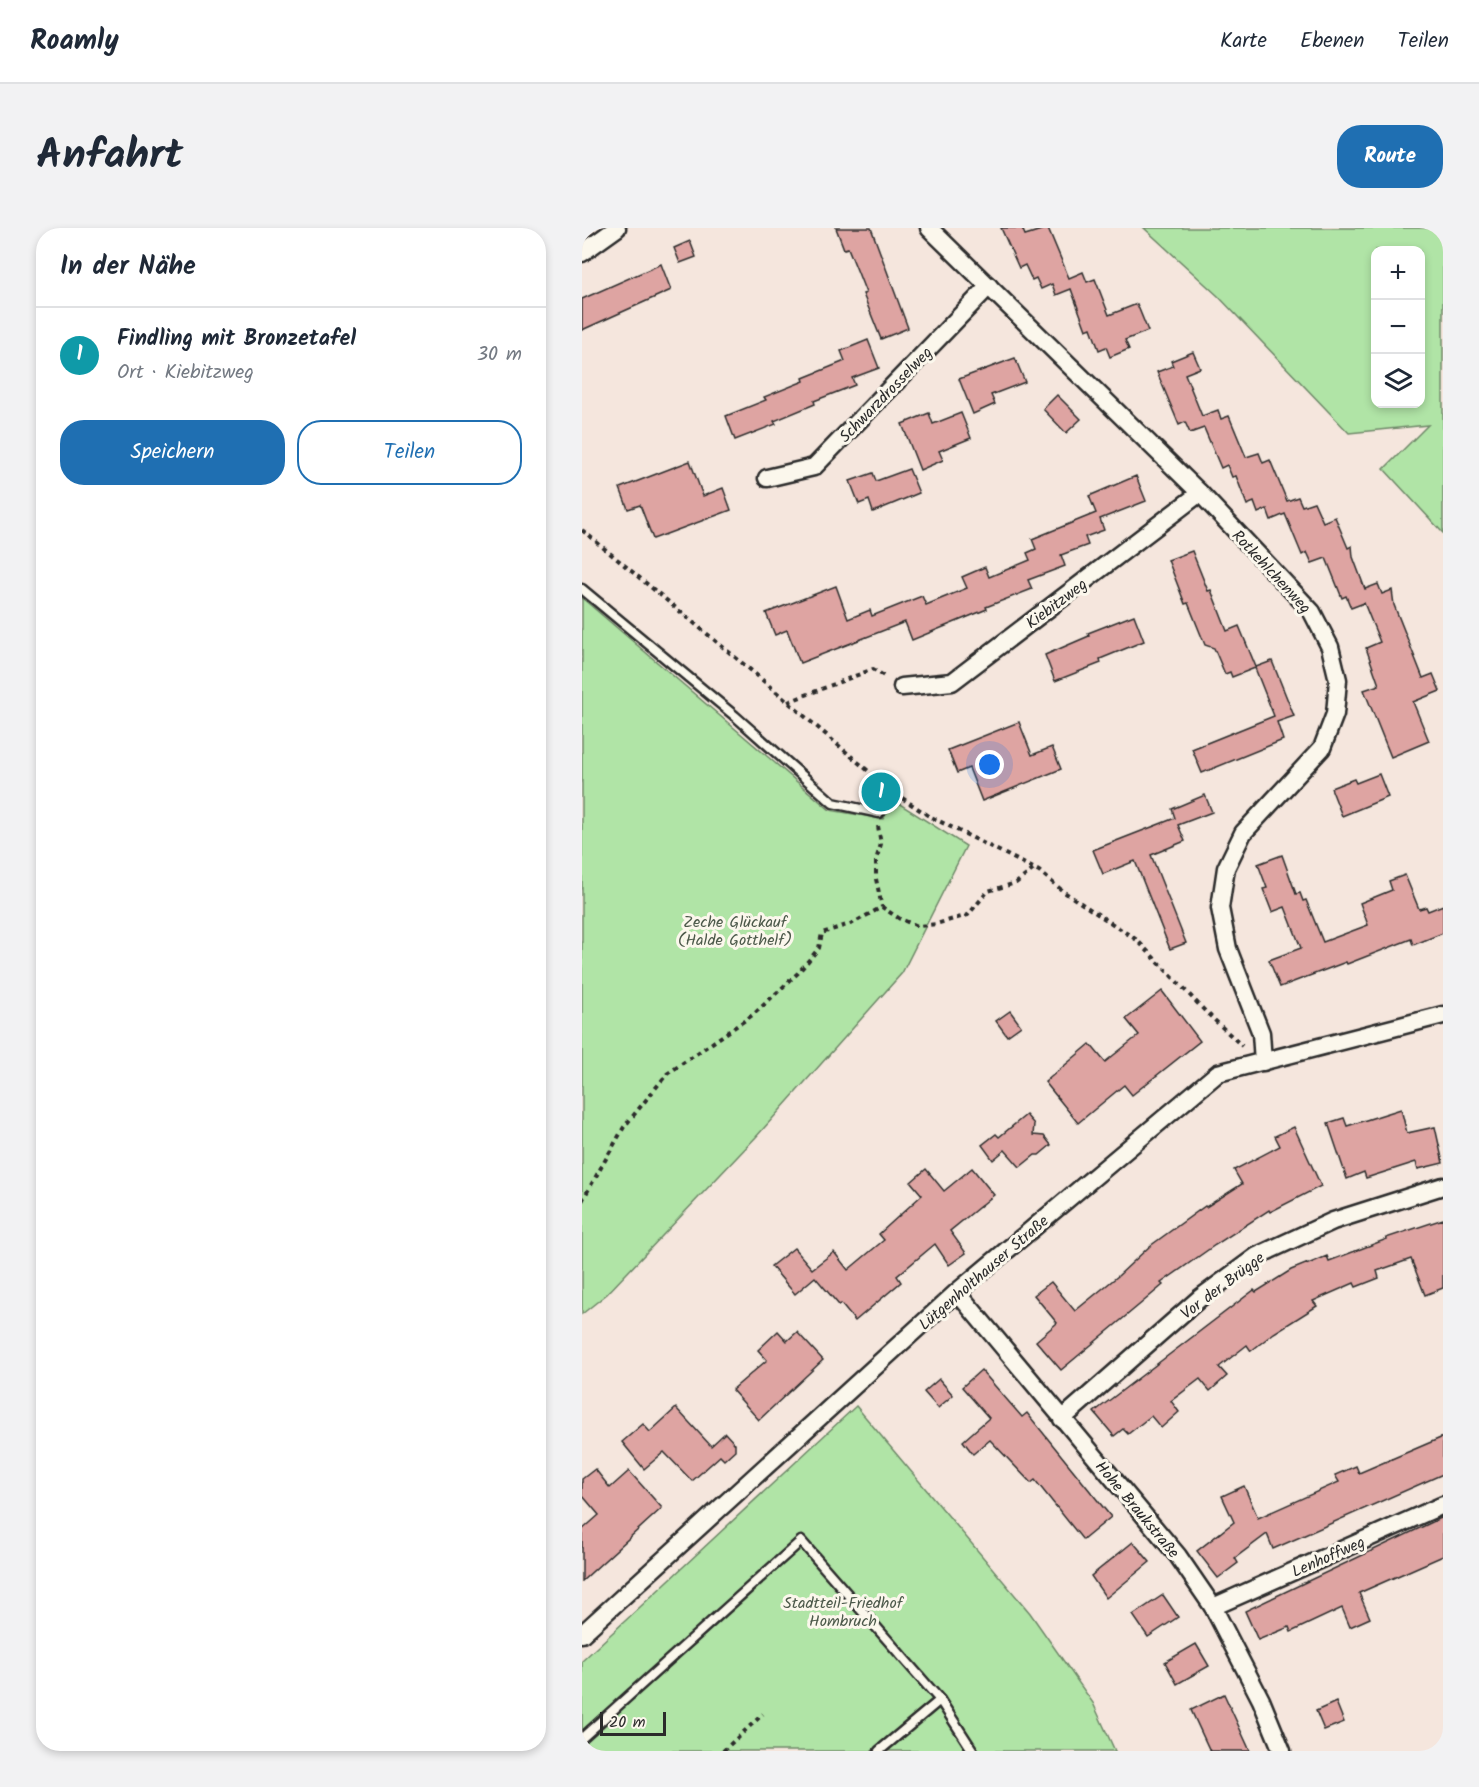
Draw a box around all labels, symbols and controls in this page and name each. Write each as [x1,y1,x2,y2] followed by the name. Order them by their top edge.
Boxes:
[30,19,119,64] text: Roamly
[1220,25,1267,58] text: Karte
[1300,25,1365,58] text: Ebenen
[1398,25,1449,58] text: Teilen
[36,123,183,190] text: Anfahrt
[1337,125,1443,188] button: Route
[60,246,196,288] text: In der Nähe
[1371,246,1425,408] map controls
[1371,246,1425,300] button: +
[1371,300,1425,354] button: −
[117,322,356,357] text: Findling mit Bronzetafel
[76,339,83,371] text: 1
[477,339,522,371] text: 30 m
[833,341,939,449] street label: Schwarzdrosselweg
[1371,354,1425,408] button: layers
[117,357,254,389] text: Ort · Kiebitzweg
[60,420,285,485] button: Speichern
[297,420,522,485] button: Teilen
[1225,524,1317,620] street label: Rotkehlchenweg
[1021,573,1093,636] street label: Kiebitzweg
[975,750,1004,779] your location
[862,770,900,814] pin: 1
[678,910,792,953] park label: Zeche Glückauf (Halde Gotthelf)
[913,1209,1055,1337] street label: Lütgenholthauser Straße
[1175,1246,1270,1326] street label: Vor der Brügge
[1088,1456,1185,1564] street label: Hohe Braukstraße
[1288,1530,1369,1585] street label: Lenhoffweg
[783,1591,905,1634] park label: Stadtteil-Friedhof Hombruch
[600,1709,666,1736] scale bar
[609,1710,645,1735] text: 20 m

